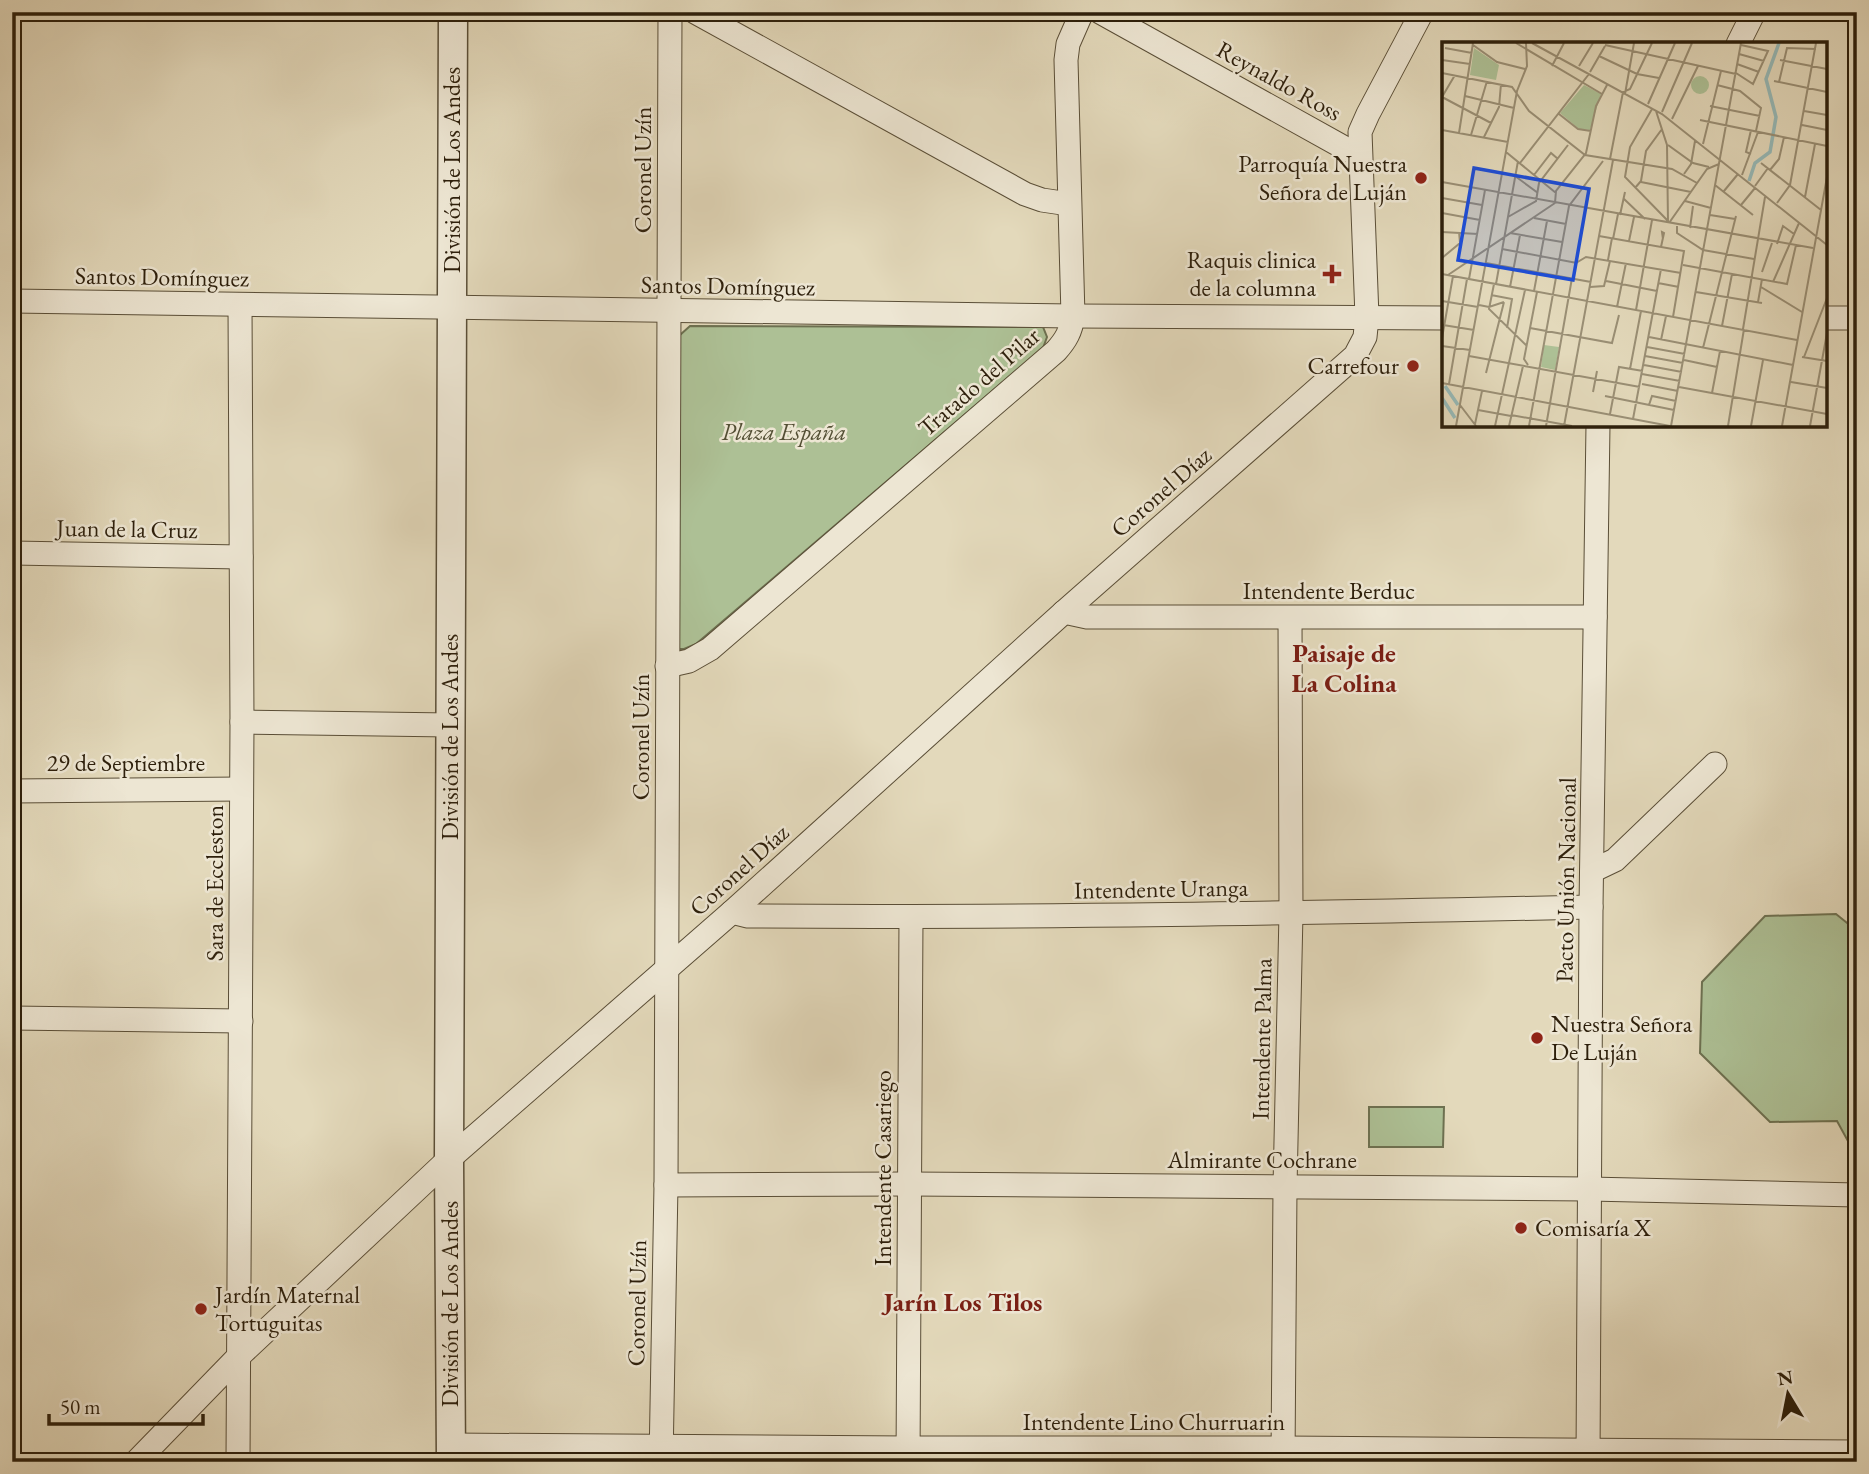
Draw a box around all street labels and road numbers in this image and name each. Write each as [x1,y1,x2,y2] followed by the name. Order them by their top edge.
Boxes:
[1211,33,1347,128] street label: Reynaldo Ross
[436,67,467,273] street label: División de Los Andes
[627,106,658,233] street label: Coronel Uzín
[75,259,249,294] street label: Santos Domínguez
[641,268,815,303] street label: Santos Domínguez
[911,320,1046,443] street label: Tratado del Pilar
[1104,439,1217,544] street label: Coronel Díaz
[54,512,198,545] street label: Juan de la Cruz
[1243,575,1415,606] street label: Intendente Berduc
[434,634,465,840] street label: División de Los Andes
[625,673,656,800] street label: Coronel Uzín
[47,747,205,778] street label: 29 de Septiembre
[1548,777,1583,983] street label: Pacto Unión Nacional
[199,804,230,961] street label: Sara de Eccleston
[682,817,795,922] street label: Coronel Díaz
[1074,871,1249,906] street label: Intendente Uranga
[1245,957,1278,1120] street label: Intendente Palma
[867,1070,898,1266] street label: Intendente Casariego
[1166,1144,1357,1175] street label: Almirante Cochrane
[434,1201,465,1407] street label: División de Los Andes
[620,1239,653,1367] street label: Coronel Uzín
[1023,1406,1286,1437] street label: Intendente Lino Churruarin

